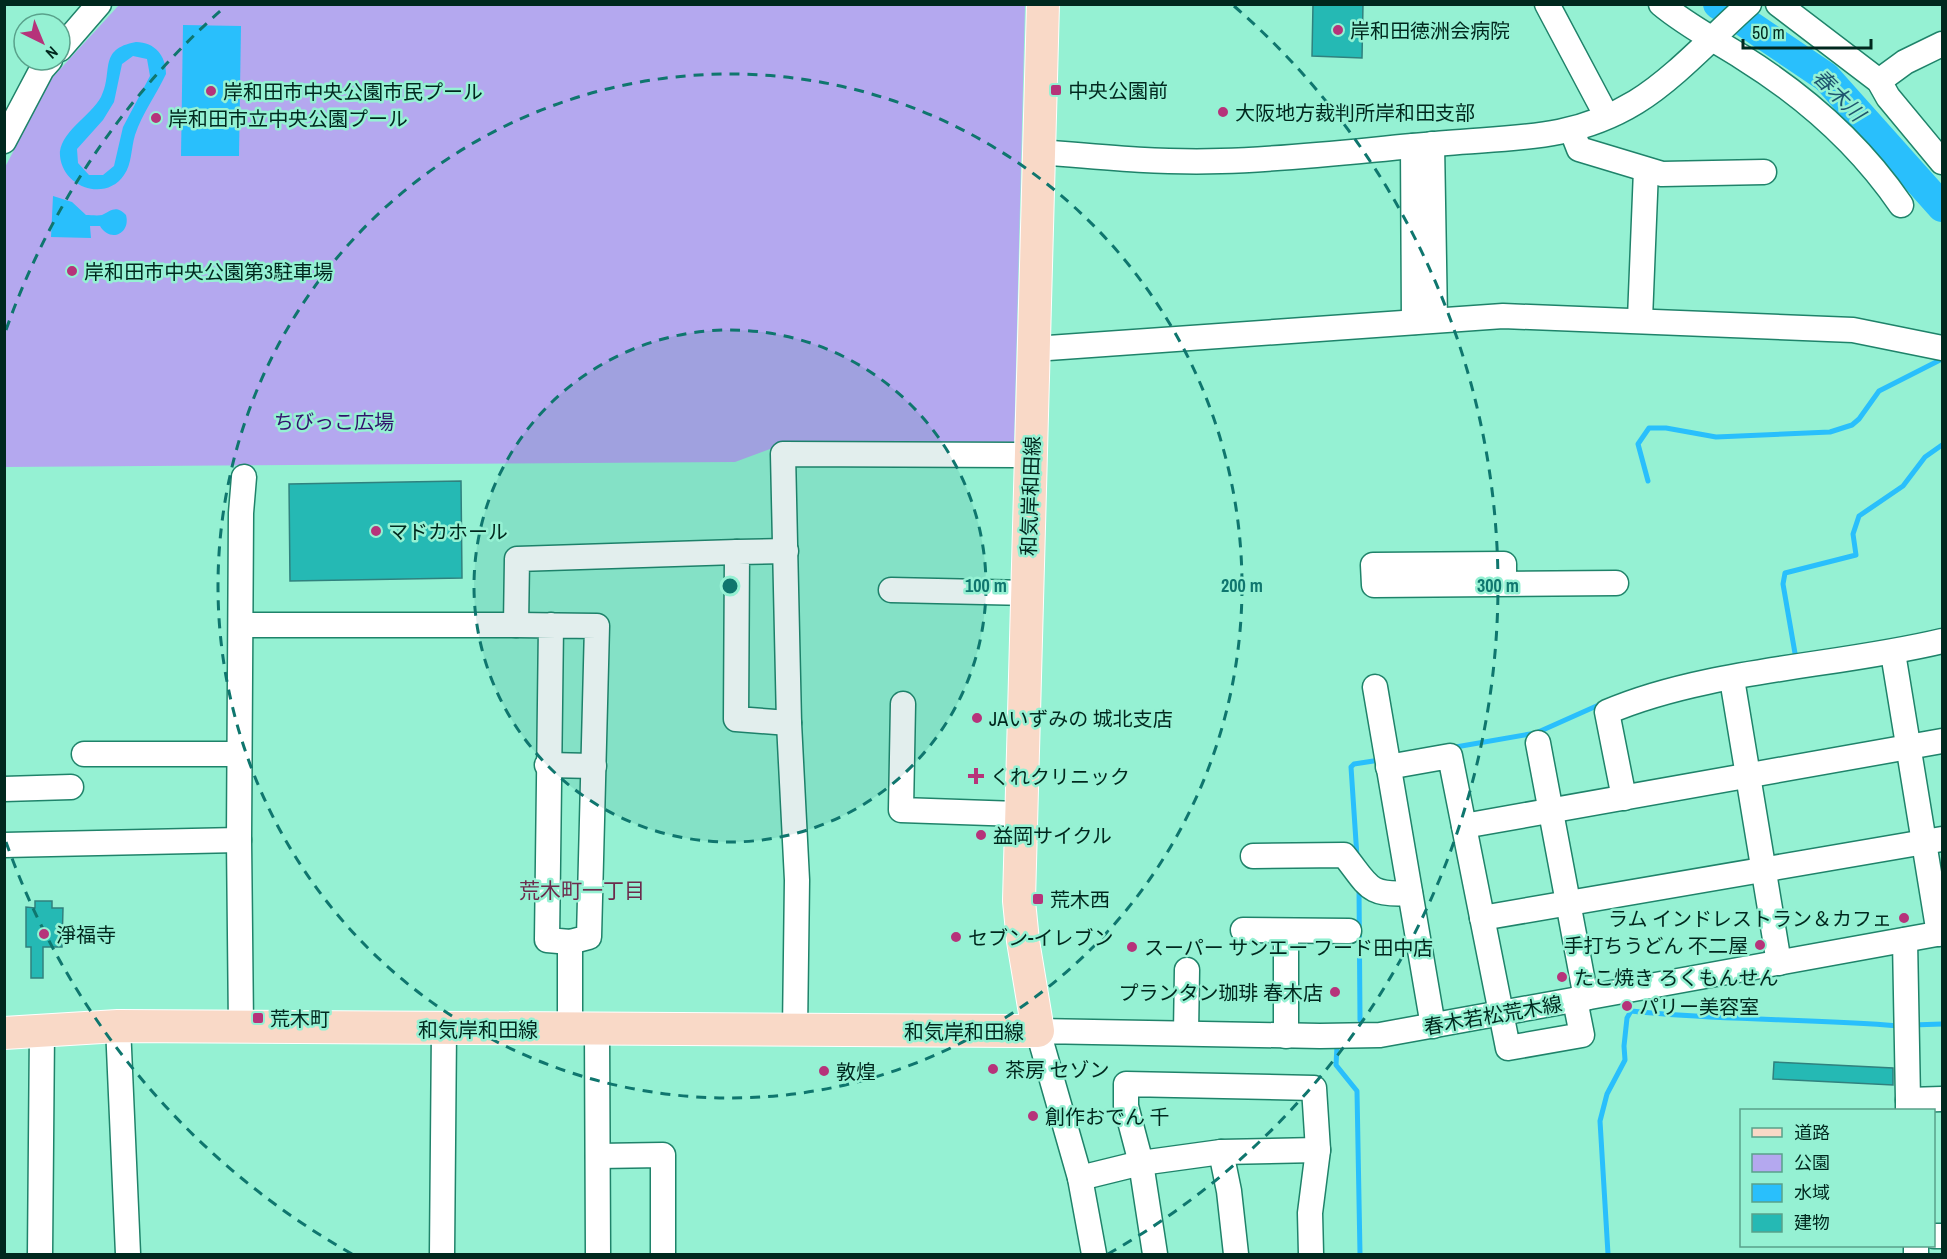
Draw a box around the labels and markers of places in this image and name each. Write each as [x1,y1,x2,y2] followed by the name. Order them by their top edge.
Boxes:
[1350,17,1510,44] place label: 岸和田徳洲会病院
[1331,23,1345,37] marker: 岸和田徳洲会病院
[1068,77,1168,104] place label: 中央公園前
[223,78,483,105] place label: 岸和田市中央公園市民プール
[1049,83,1063,97] marker: 中央公園前
[204,84,218,98] marker: 岸和田市中央公園市民プール
[1235,99,1475,126] place label: 大阪地方裁判所岸和田支部
[168,105,408,132] place label: 岸和田市立中央公園プール
[1216,105,1230,119] marker: 大阪地方裁判所岸和田支部
[149,111,163,125] marker: 岸和田市立中央公園プール
[84,258,333,285] place label: 岸和田市中央公園第3駐車場
[65,264,79,278] marker: 岸和田市中央公園第3駐車場
[388,518,508,545] place label: マドカホール
[369,524,383,538] marker: マドカホール
[720,576,740,596] centre of rings
[989,705,1173,732] place label: JAいずみの 城北支店
[970,711,984,725] marker: JAいずみの 城北支店
[990,763,1130,790] place label: くれクリニック
[967,767,985,785] marker: くれクリニック
[993,822,1112,849] place label: 益岡サイクル
[974,828,988,842] marker: 益岡サイクル
[1050,886,1110,913] place label: 荒木西
[1031,892,1045,906] marker: 荒木西
[1608,905,1892,932] place label: ラム インドレストラン＆カフェ
[1897,911,1911,925] marker: ラム インドレストラン＆カフェ
[56,921,116,948] place label: 淨福寺
[968,924,1113,951] place label: セブン-イレブン
[37,927,51,941] marker: 淨福寺
[949,930,963,944] marker: セブン-イレブン
[1563,932,1748,959] place label: 手打ちうどん 不二屋
[1144,934,1433,961] place label: スーパー サンエー フード田中店
[1753,938,1767,952] marker: 手打ちうどん 不二屋
[1125,940,1139,954] marker: スーパー サンエー フード田中店
[1574,964,1779,991] place label: たこ焼き ろくもんせん
[1555,970,1569,984] marker: たこ焼き ろくもんせん
[1118,979,1323,1006] place label: プランタン珈琲 春木店
[1328,985,1342,999] marker: プランタン珈琲 春木店
[1639,993,1759,1020] place label: パリー美容室
[1620,999,1634,1013] marker: パリー美容室
[270,1005,330,1032] place label: 荒木町
[251,1011,265,1025] marker: 荒木町
[1005,1056,1110,1083] place label: 茶房 セゾン
[836,1058,876,1085] place label: 敦煌
[986,1062,1000,1076] marker: 茶房 セゾン
[817,1064,831,1078] marker: 敦煌
[1045,1103,1170,1130] place label: 創作おでん 千
[1026,1109,1040,1123] marker: 創作おでん 千

